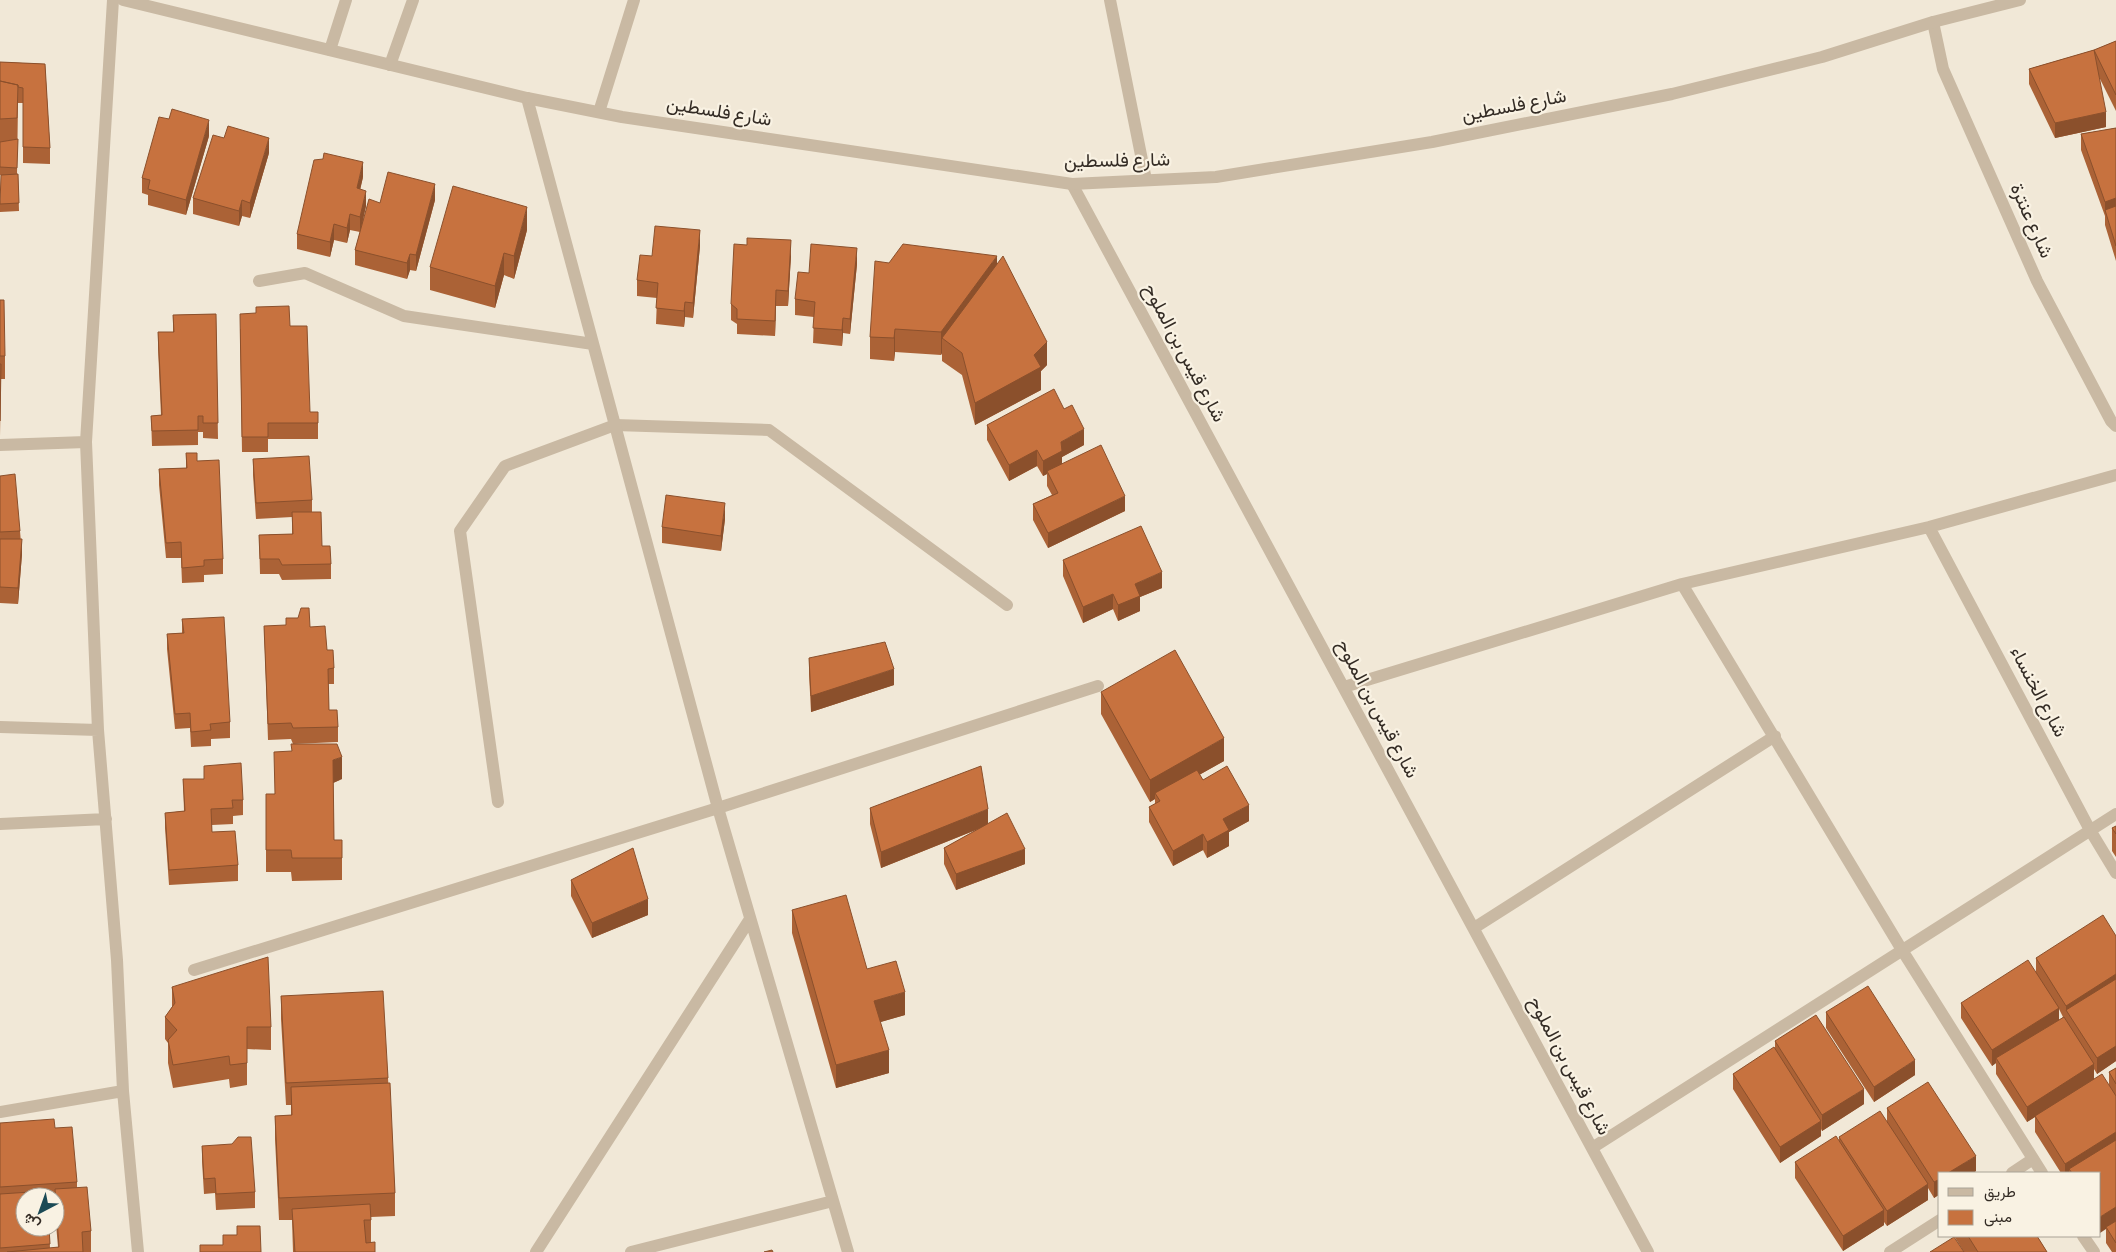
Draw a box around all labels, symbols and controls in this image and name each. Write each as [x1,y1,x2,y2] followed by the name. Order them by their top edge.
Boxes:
[1460,85,1568,127] street label: شارع فلسطين
[665,92,773,132] street label: شارع فلسطين
[1064,149,1170,173] street label: شارع فلسطين
[2004,180,2058,262] street label: شارع عنترة
[1138,280,1230,426] street label: شارع قيس بن الملوح
[1331,636,1423,782] street label: شارع قيس بن الملوح
[2005,643,2071,741] street label: شارع الخنساء
[1523,993,1615,1139] street label: شارع قيس بن الملوح
[1938,1172,2101,1237] legend
[1984,1183,2016,1202] text: طريق
[15,1187,65,1237] north arrow
[1984,1208,2012,1227] text: مبنى
[20,1209,44,1233] text: ش

